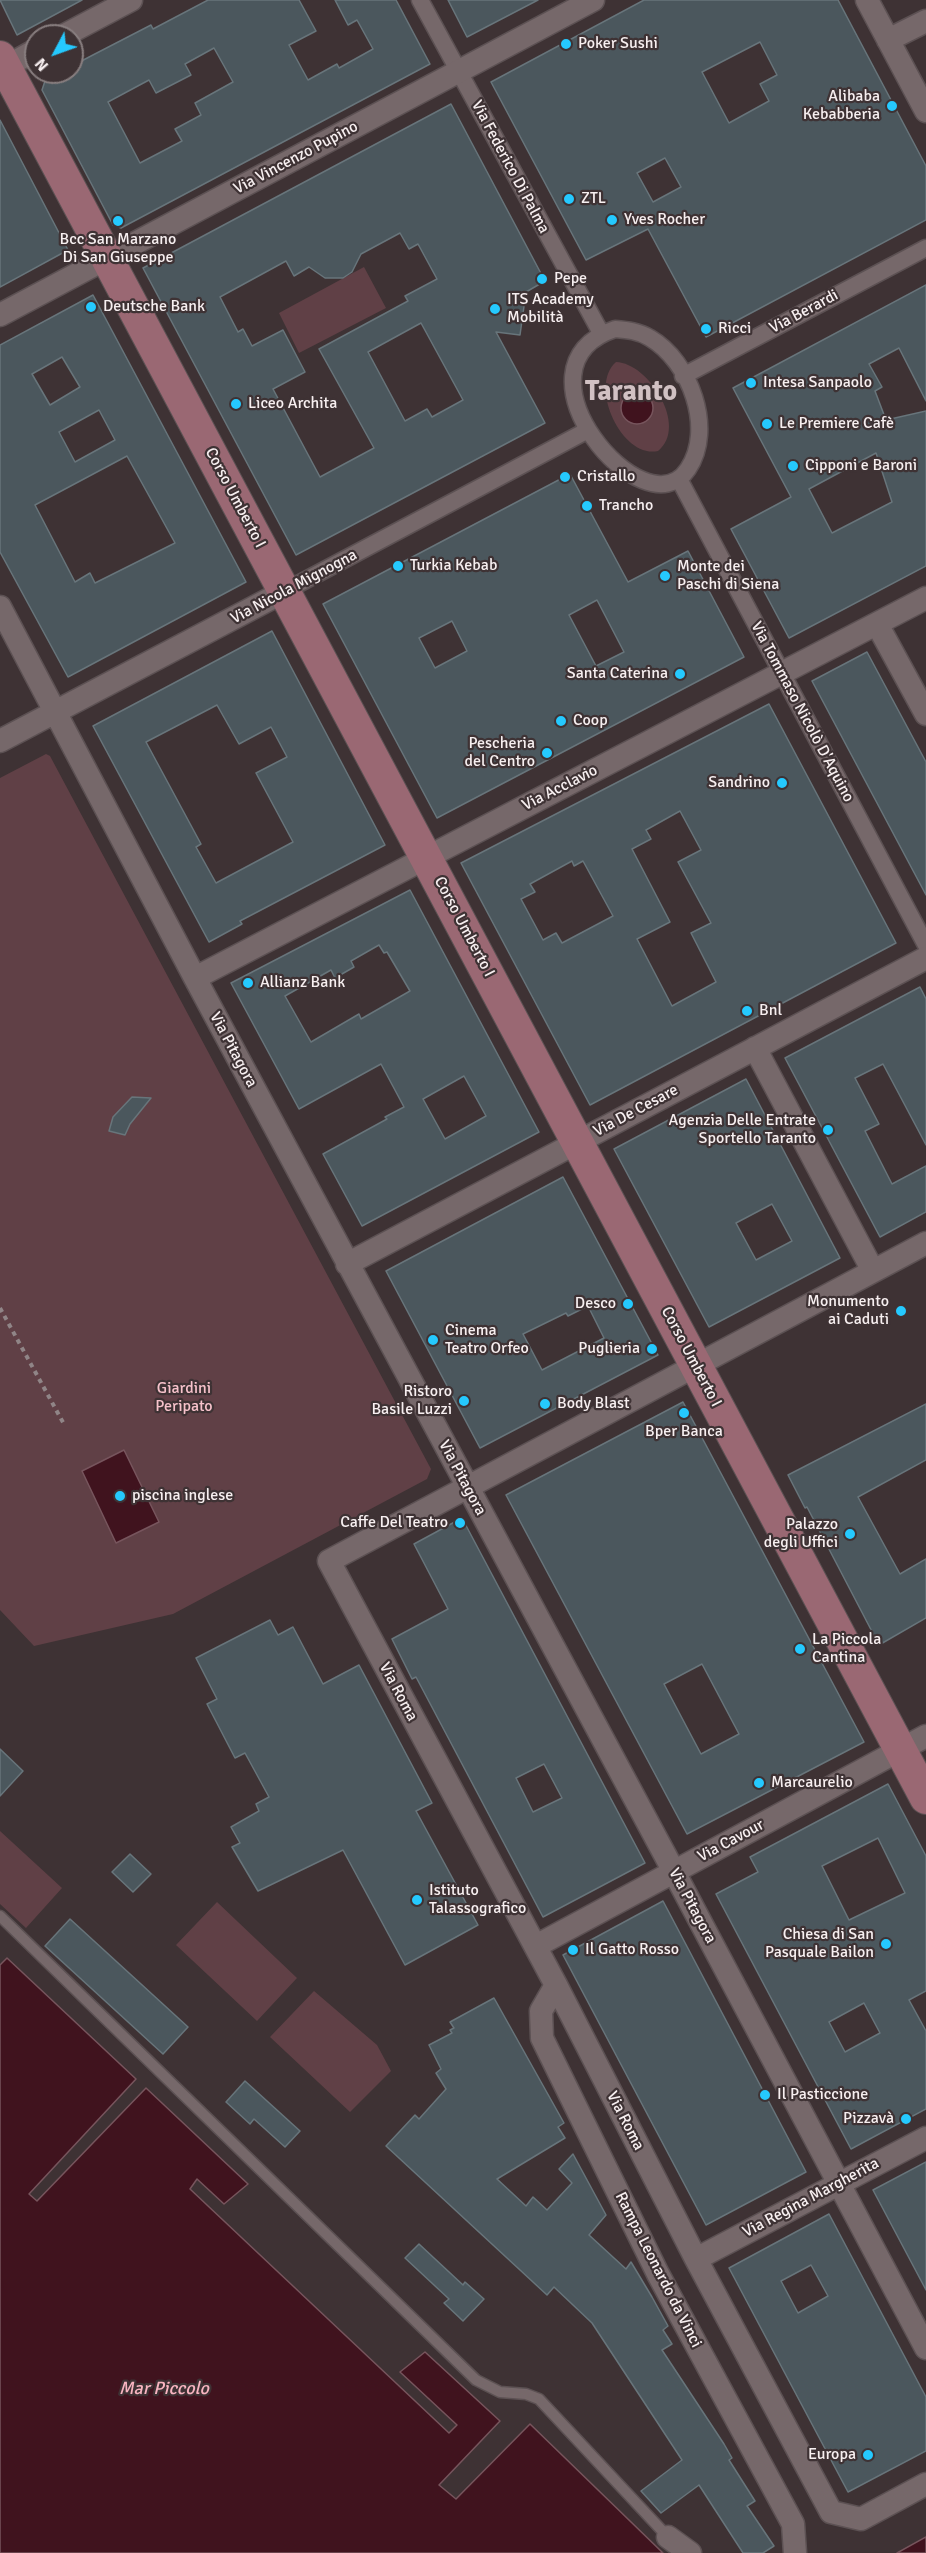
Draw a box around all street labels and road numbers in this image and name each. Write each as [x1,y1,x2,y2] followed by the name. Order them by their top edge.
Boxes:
[467,97,553,237] street label: Via Federico Di Palma
[231,117,361,199] street label: Via Vincenzo Pupino
[766,286,842,338] street label: Via Berardi
[201,445,269,551] street label: Corso Umberto I
[227,546,361,628] street label: Via Nicola Mignogna
[746,618,858,806] street label: Via Tommaso Nicolò D'Aquino
[519,761,601,815] street label: Via Acclavio
[430,874,498,980] street label: Corso Umberto I
[205,1009,261,1091] street label: Via Pitagora
[590,1081,682,1141] street label: Via De Cesare
[657,1304,725,1410] street label: Corso Umberto I
[434,1437,490,1519] street label: Via Pitagora
[375,1659,421,1725] street label: Via Roma
[694,1815,768,1867] street label: Via Cavour
[664,1865,720,1947] street label: Via Pitagora
[602,2088,648,2154] street label: Via Roma
[740,2154,882,2242] street label: Via Regina Margherita
[610,2189,706,2351] street label: Rampa Leonardo da Vinci

